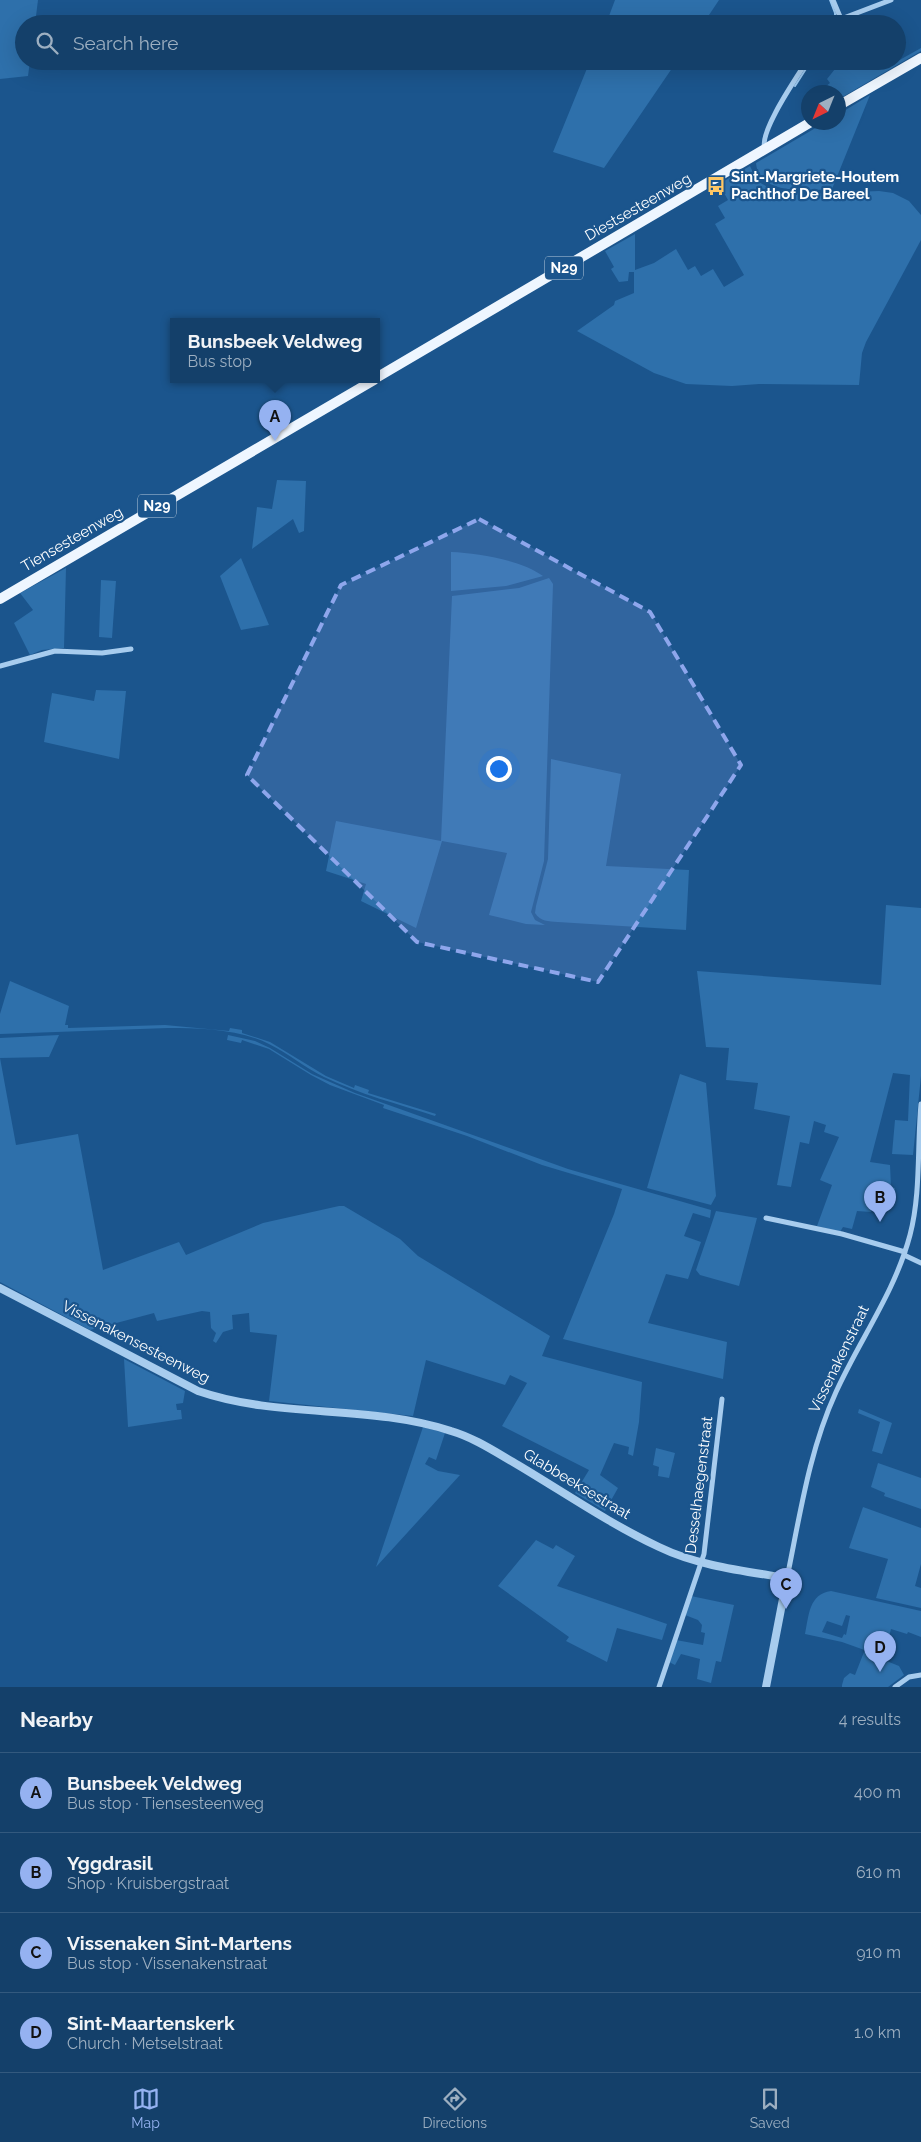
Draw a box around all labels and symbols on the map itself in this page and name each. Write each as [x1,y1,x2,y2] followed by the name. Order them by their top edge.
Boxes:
[801,85,846,130] north arrow
[731,168,899,203] place label: Sint-Margriete-Houtem Pachthof De Bareel
[582,169,694,245] street label: Diestsesteenweg
[705,175,727,197] bus stop icon: Sint-Margriete-Houtem Pachthof De Bareel
[545,256,583,280] road number: N29
[259,400,291,441] pin: A
[138,494,176,518] road number: N29
[18,503,126,575] street label: Tiensesteenweg
[486,756,512,782] your location
[864,1181,896,1222] pin: B
[59,1297,213,1387] street label: Vissenakensesteenweg
[805,1302,873,1416] street label: Vissenakenstraat
[682,1415,716,1555] street label: Desselhaegenstraat
[520,1445,634,1523] street label: Glabbeeksestraat
[770,1568,802,1609] pin: C
[864,1631,896,1672] pin: D

